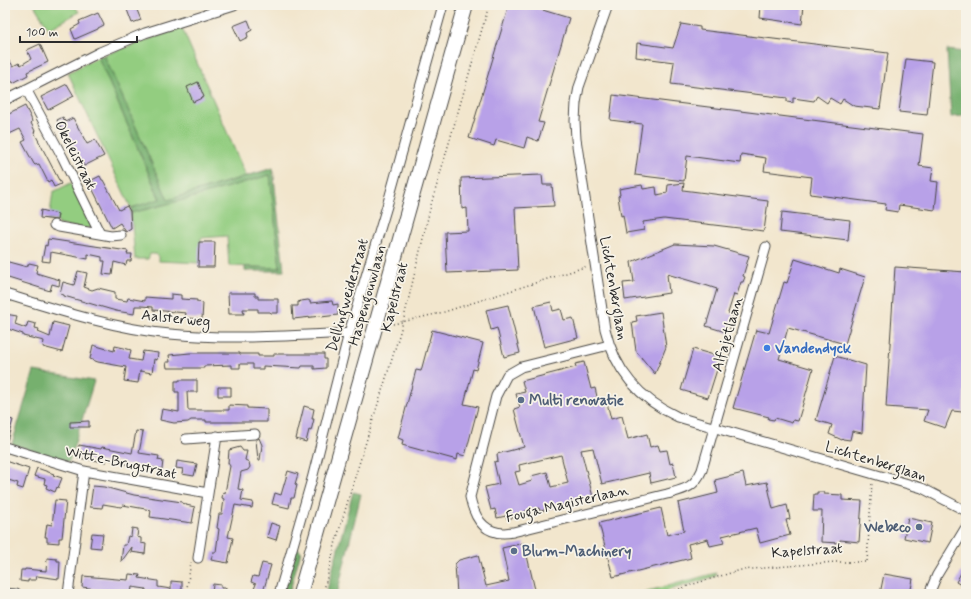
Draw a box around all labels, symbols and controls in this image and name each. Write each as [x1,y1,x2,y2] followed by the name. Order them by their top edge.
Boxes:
[20,18,137,44] scale bar
[26,25,58,41] text: 100 m
[49,117,101,194] street label: Okeleistraat
[593,235,632,342] street label: Lichtenberglaan
[322,236,375,355] street label: Dellingweidestraat
[344,242,393,348] street label: Haspengouwlaan
[377,260,413,334] street label: Kapelstraat
[708,294,748,374] street label: Alfajetlaan
[140,305,211,334] street label: Aalsterweg
[775,339,852,359] place label: Vandendyck
[762,343,772,353] marker: Vandendyck
[529,391,625,411] place label: Multi renovatie
[516,395,526,405] marker: Multi renovatie
[822,437,929,488] street label: Lichtenberglaan
[63,441,179,486] street label: Witte-Brugstraat
[504,480,631,529] street label: Fouga Magisterlaan
[863,518,912,538] place label: Webeco
[914,522,924,532] marker: Webeco
[771,539,844,563] street label: Kapelstraat
[522,542,632,562] place label: Blum-Machinery
[509,546,519,556] marker: Blum-Machinery

